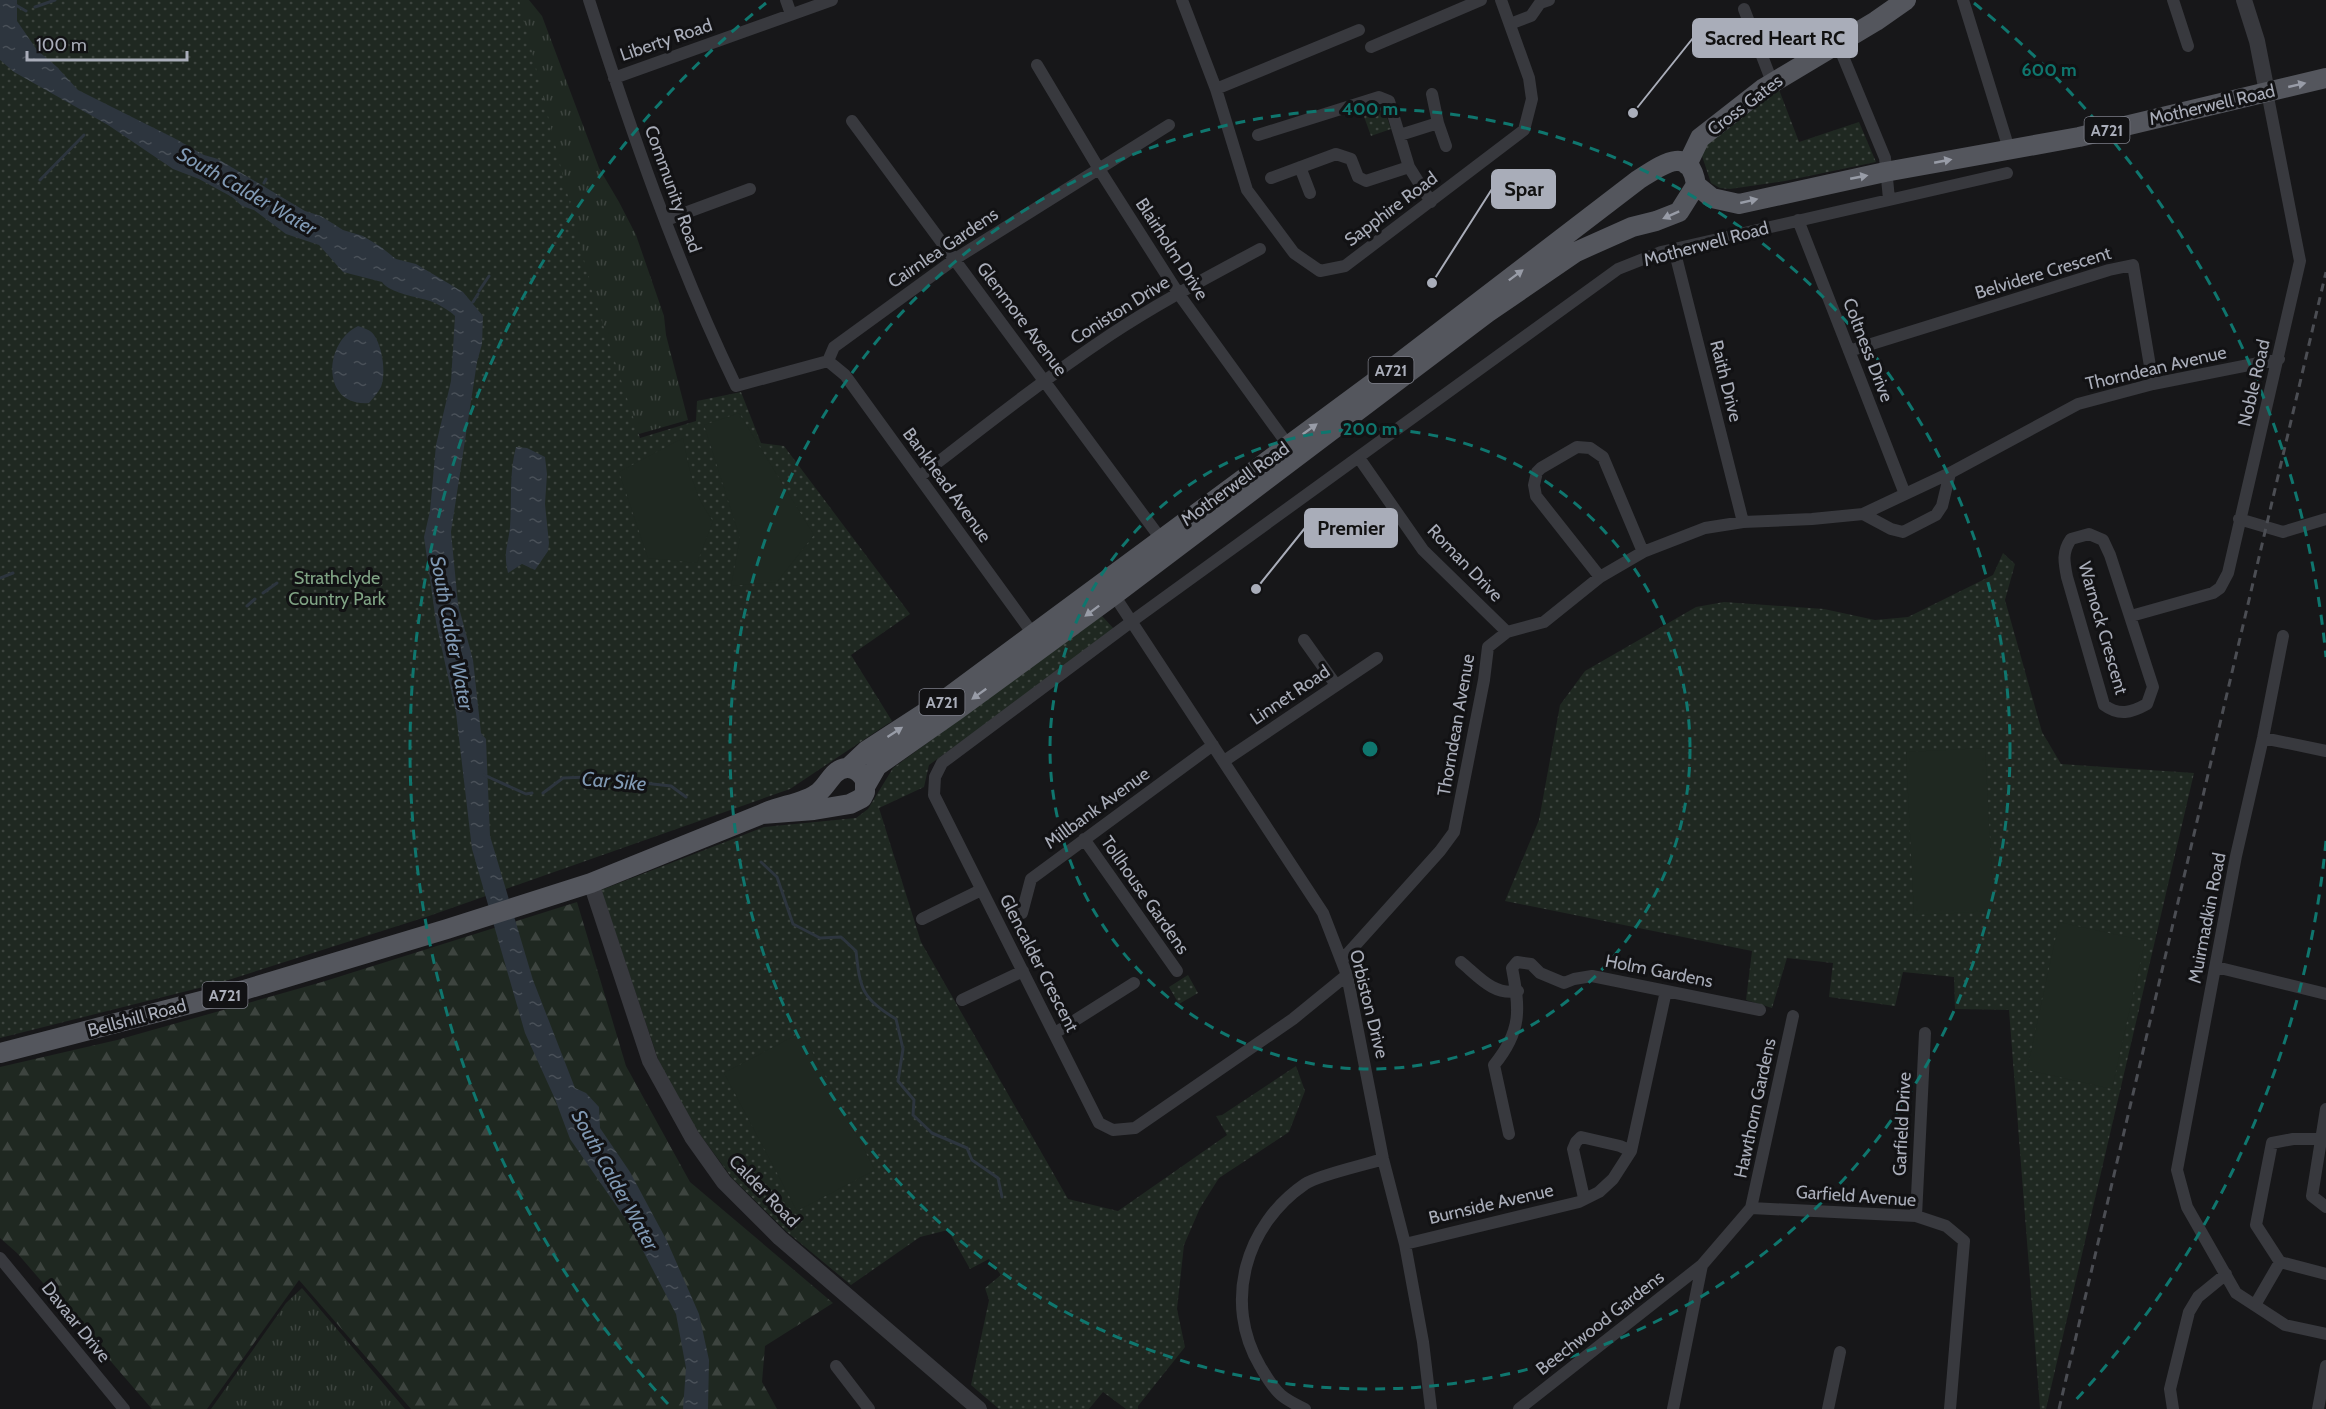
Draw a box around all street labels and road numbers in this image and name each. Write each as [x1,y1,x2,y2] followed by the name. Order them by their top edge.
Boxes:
[617,14,715,66] street label: Liberty Road
[1703,70,1787,140] street label: Cross Gates
[2147,80,2277,130] street label: Motherwell Road
[2084,117,2130,143] road number: A721
[640,122,706,256] street label: Community Road
[1340,167,1442,251] street label: Sapphire Road
[1131,194,1213,304] street label: Blairholm Drive
[884,203,1002,293] street label: Cairnlea Gardens
[1641,217,1771,271] street label: Motherwell Road
[1972,242,2114,304] street label: Belvidere Crescent
[972,258,1072,380] street label: Glenmore Avenue
[1066,271,1174,349] street label: Coniston Drive
[1838,295,1898,405] street label: Coltness Drive
[2233,337,2275,429] street label: Noble Road
[1705,338,1747,424] street label: Raith Drive
[2083,341,2229,395] street label: Thorndean Avenue
[1368,357,1414,383] road number: A721
[898,423,996,547] street label: Bankhead Avenue
[1176,437,1294,531] street label: Motherwell Road
[1423,520,1507,606] street label: Roman Drive
[2074,559,2132,697] street label: Warnock Crescent
[1433,652,1479,798] street label: Thorndean Avenue
[1246,660,1334,730] street label: Linnet Road
[920,689,964,715] road number: A721
[1040,762,1154,854] street label: Millbank Avenue
[1096,832,1194,958] street label: Tollhouse Gardens
[2184,851,2230,985] street label: Muirmadkin Road
[995,890,1083,1036] street label: Glencalder Crescent
[1345,947,1393,1061] street label: Orbiston Drive
[1603,950,1715,992] street label: Holm Gardens
[202,982,248,1008] road number: A721
[85,994,189,1042] street label: Bellshill Road
[1729,1036,1781,1180] street label: Hawthorn Gardens
[1888,1071,1916,1177] street label: Garfield Drive
[724,1150,804,1232] street label: Calder Road
[1426,1179,1556,1229] street label: Burnside Avenue
[1795,1181,1917,1211] street label: Garfield Avenue
[1531,1266,1669,1380] street label: Beechwood Gardens
[37,1277,115,1367] street label: Davaar Drive

